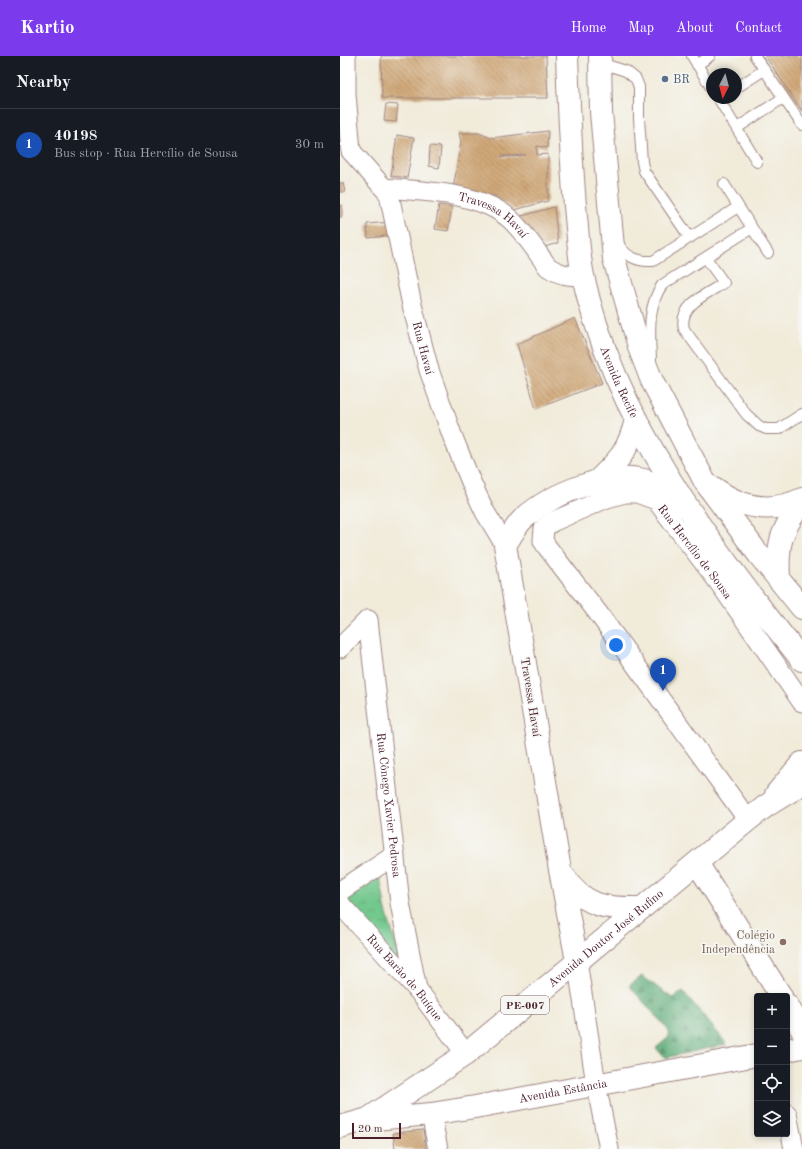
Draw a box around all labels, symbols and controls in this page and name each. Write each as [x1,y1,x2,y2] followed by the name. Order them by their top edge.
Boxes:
[20,19,75,38] text: Kartio
[571,21,606,35] text: Home
[628,21,654,35] text: Map
[676,21,713,35] text: About
[735,21,782,35] text: Contact
[706,68,742,104] north arrow
[16,74,71,91] text: Nearby
[660,74,670,84] marker: BR
[673,74,690,86] place label: BR
[54,129,98,144] text: 40198
[25,138,33,151] text: 1
[295,138,324,151] text: 30 m
[54,147,238,160] text: Bus stop · Rua Hercílio de Sousa
[457,191,530,241] street label: Travessa Havaí
[410,320,435,377] street label: Rua Havaí
[597,345,640,421] street label: Avenida Recife
[655,503,734,602] street label: Rua Hercílio de Sousa
[606,635,626,655] your location
[518,657,542,738] street label: Travessa Havaí
[650,658,676,691] pin: 1
[374,732,402,878] street label: Rua Cônego Xavier Pedrosa
[546,888,666,990] street label: Avenida Doutor José Rufino
[701,930,775,956] place label: Colégio Independência
[364,933,444,1024] street label: Rua Barão de Buíque
[778,937,788,947] marker: Colégio Independência
[754,993,790,1137] map controls
[754,993,790,1029] button: +
[501,996,549,1014] road number: PE-007
[754,1029,790,1065] button: −
[754,1065,790,1101] button: locate
[518,1078,608,1106] street label: Avenida Estância
[754,1101,790,1137] button: layers
[352,1121,401,1140] scale bar
[358,1124,383,1135] text: 20 m

